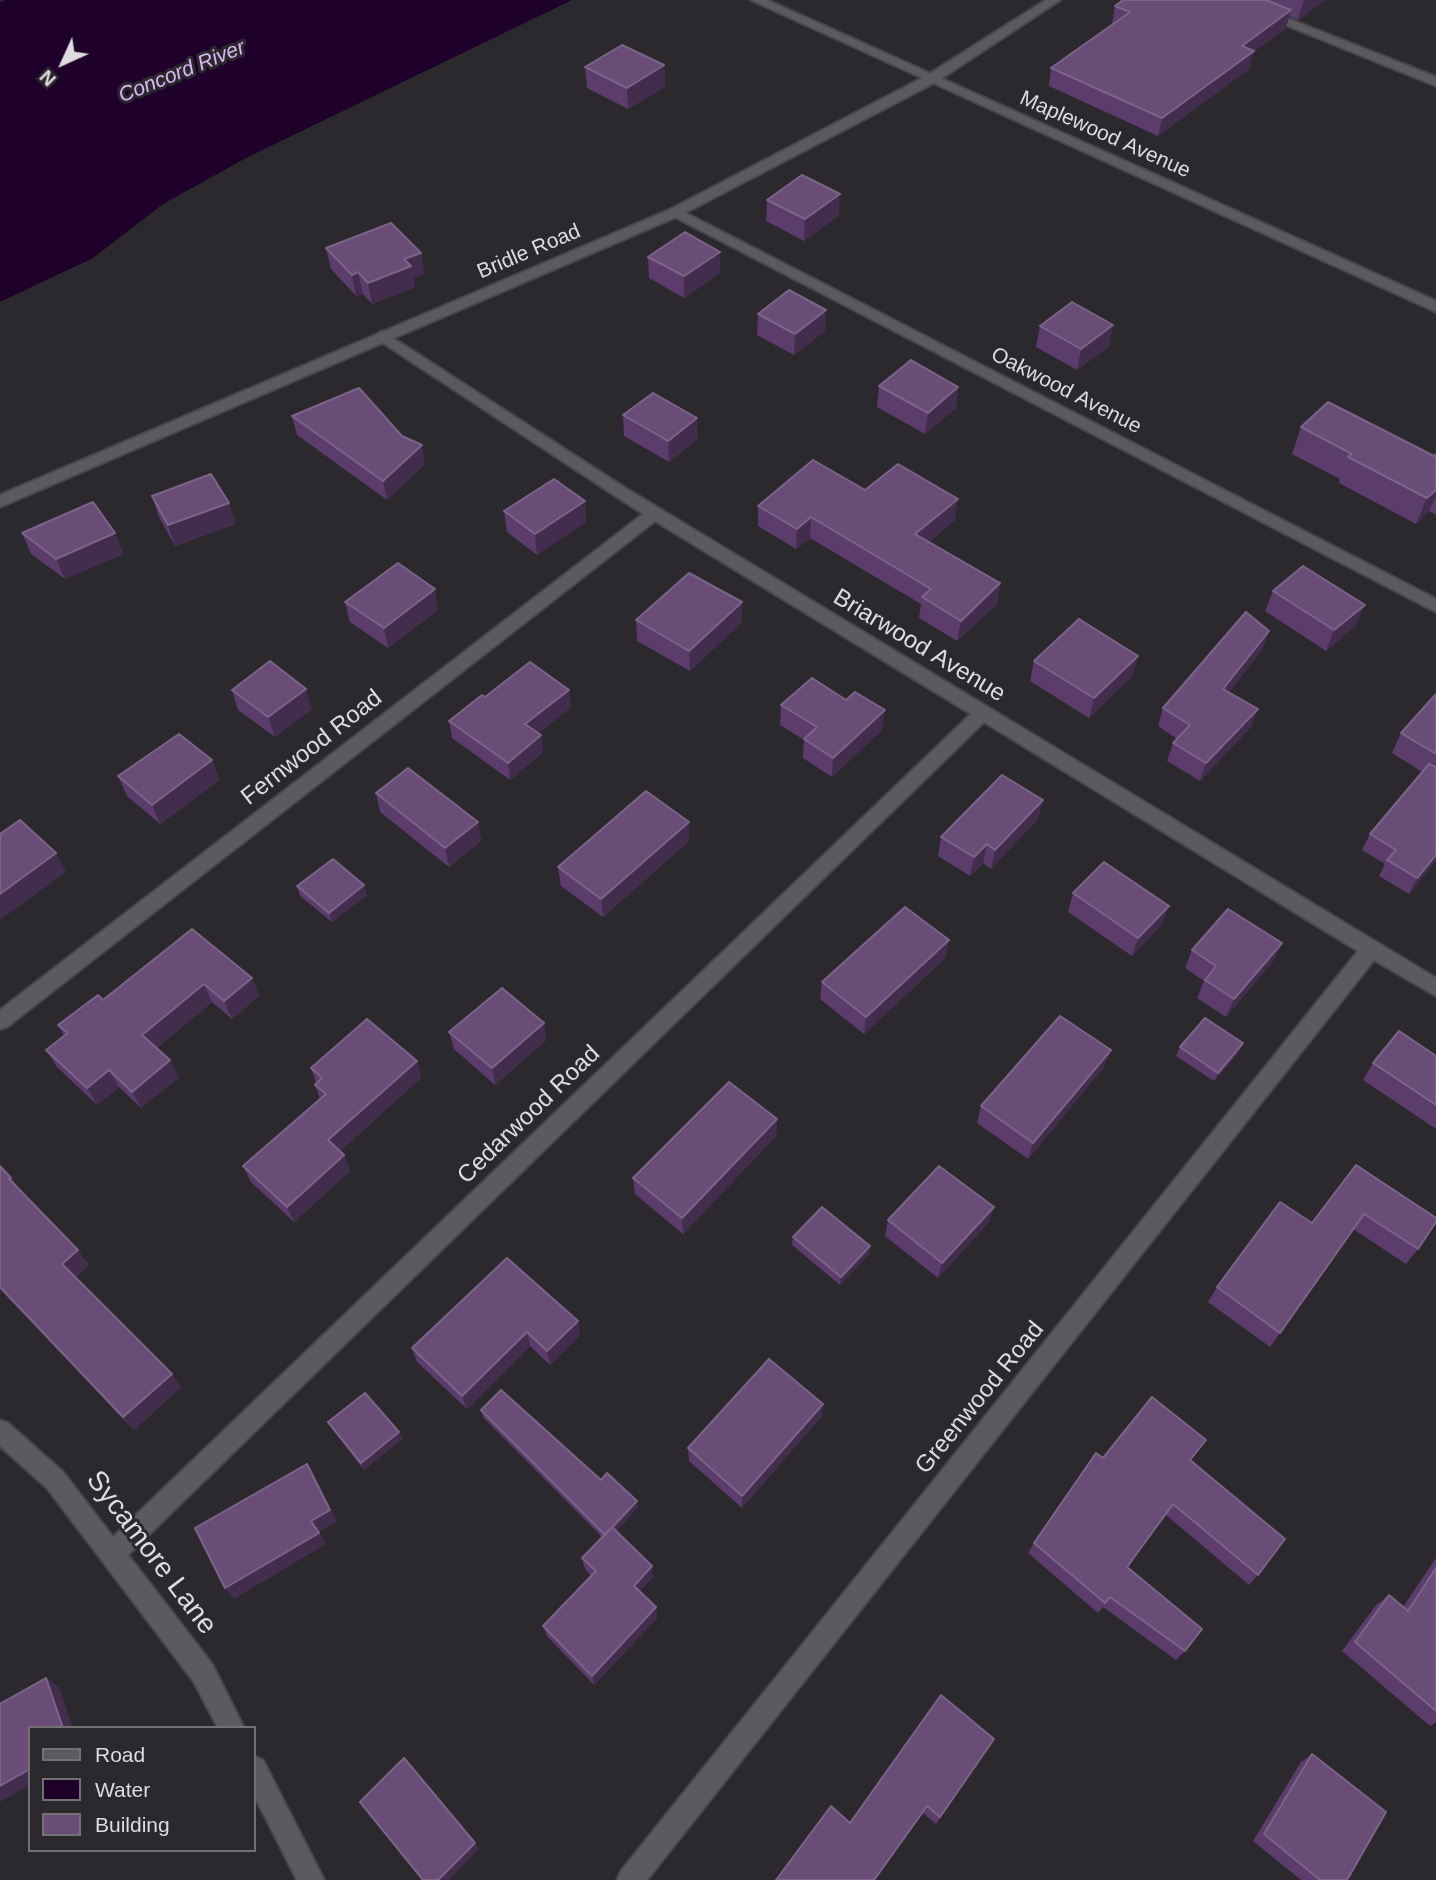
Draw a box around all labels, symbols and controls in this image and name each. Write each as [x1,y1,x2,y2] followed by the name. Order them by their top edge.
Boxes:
[28,28,98,98] north arrow
[115,35,249,109] water label: Concord River
[36,66,60,90] text: N
[1016,86,1194,184] street label: Maplewood Avenue
[474,219,584,285] street label: Bridle Road
[987,342,1145,440] street label: Oakwood Avenue
[828,583,1010,709] street label: Briarwood Avenue
[236,684,388,812] street label: Fernwood Road
[452,1040,606,1190] street label: Cedarwood Road
[910,1316,1050,1480] street label: Greenwood Road
[79,1465,223,1641] street label: Sycamore Lane
[28,1726,256,1852] legend
[95,1743,145,1766] text: Road
[95,1778,150,1801] text: Water
[95,1813,170,1836] text: Building

